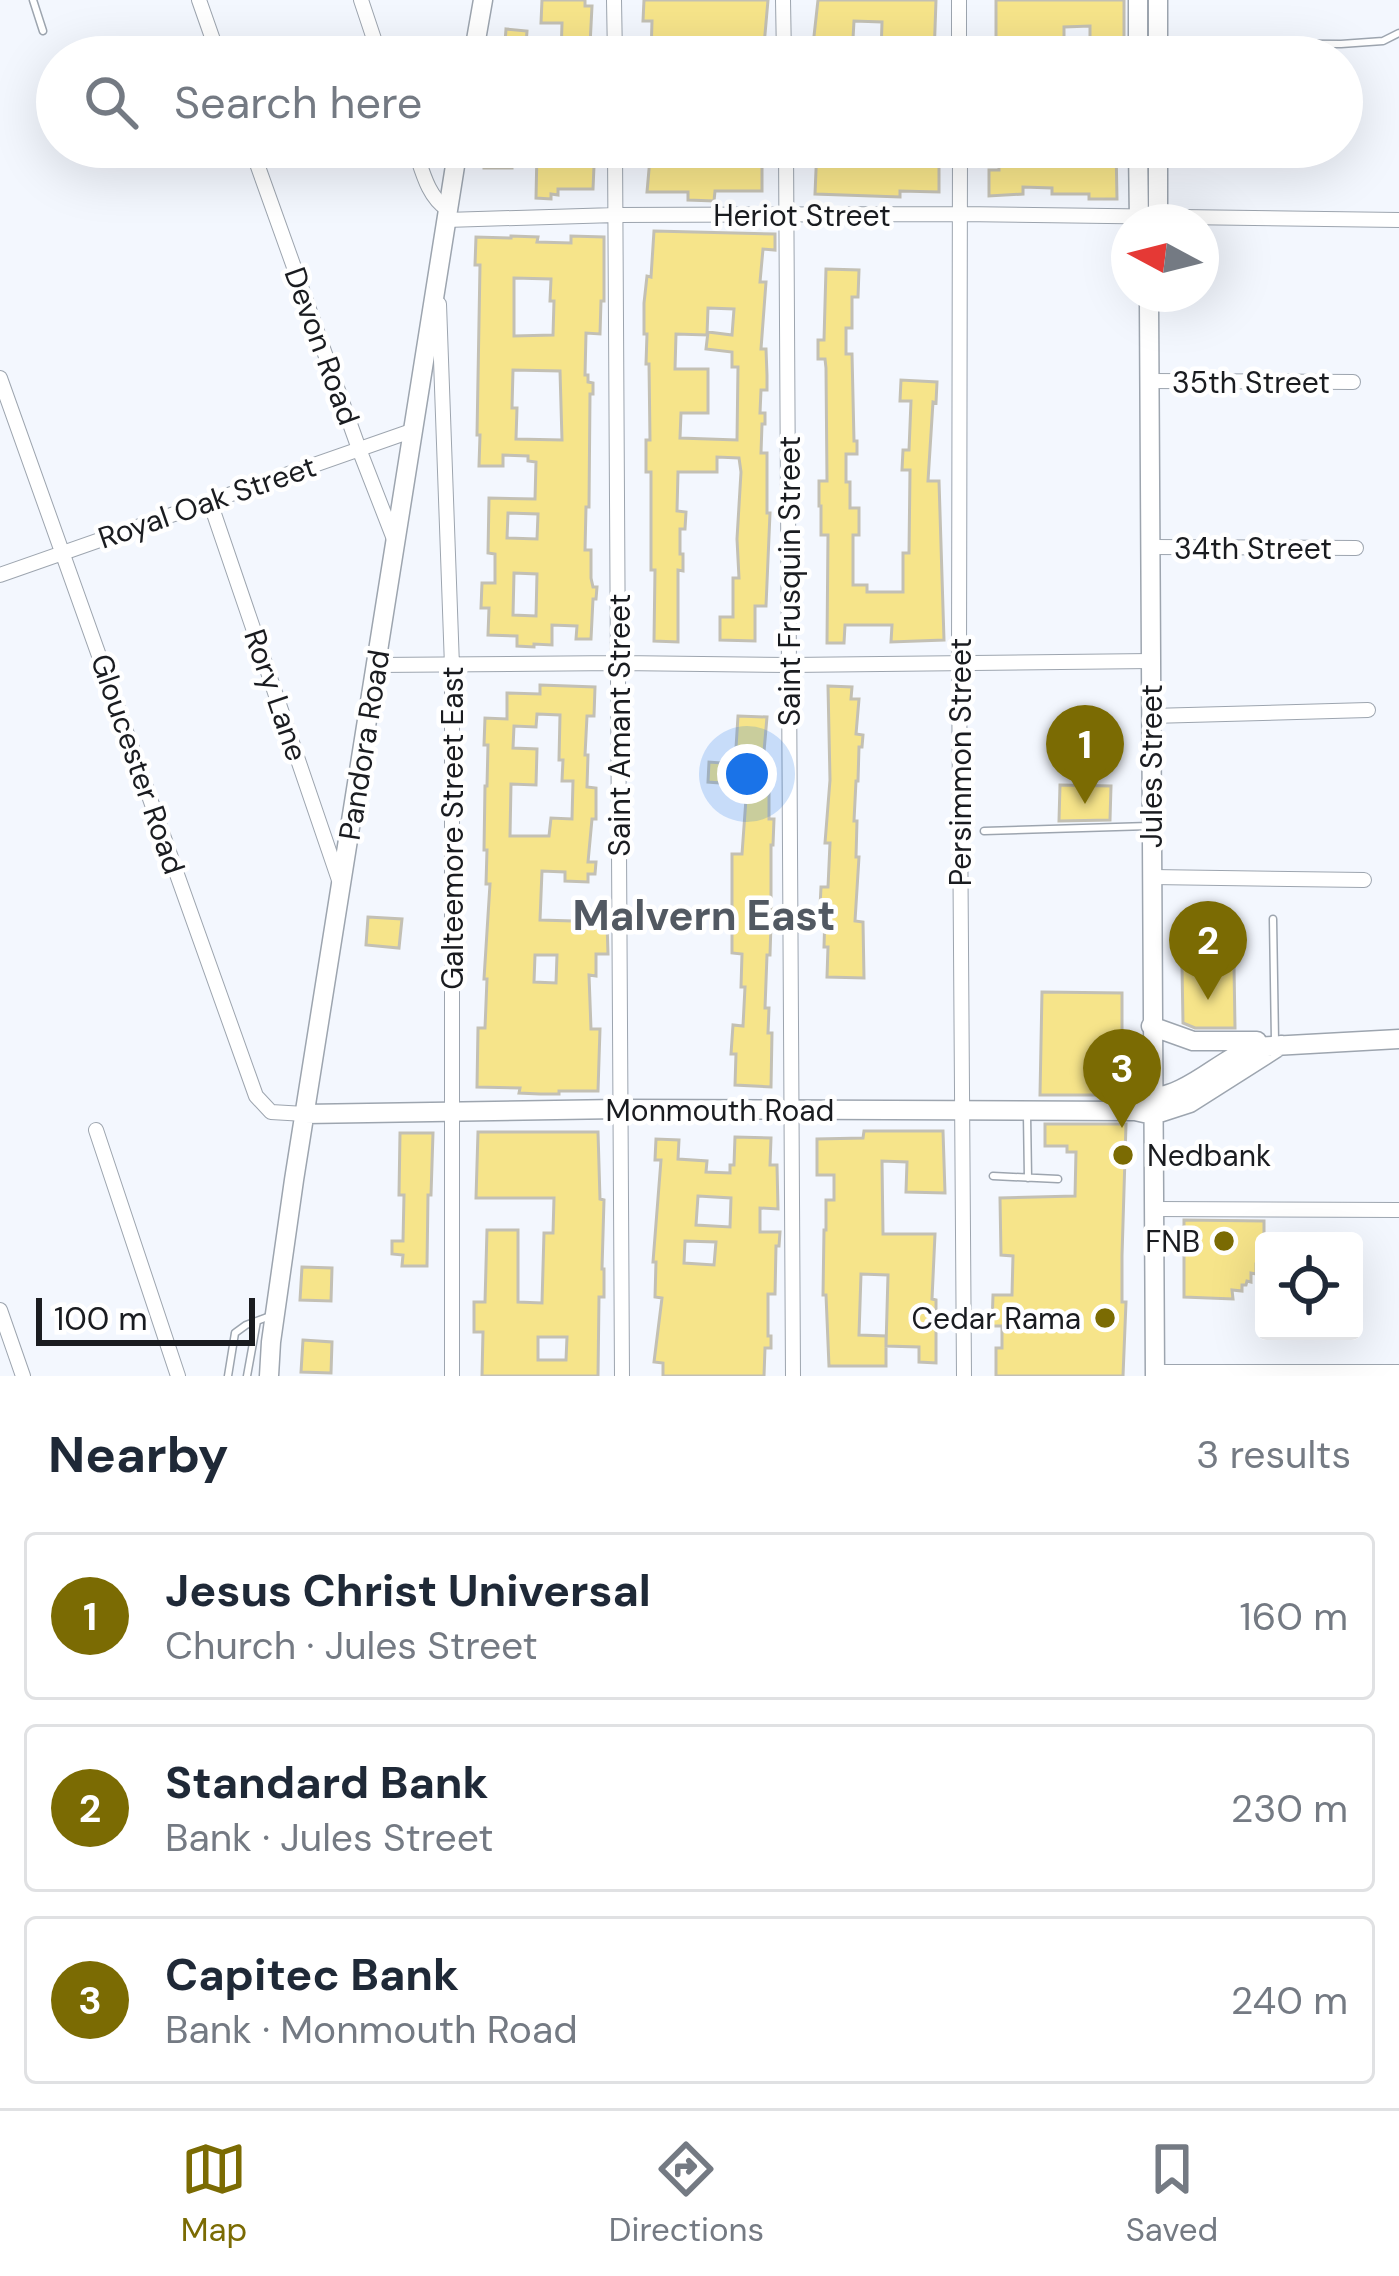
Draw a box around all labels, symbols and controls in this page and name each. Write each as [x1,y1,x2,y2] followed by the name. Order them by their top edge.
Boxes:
[36,36,1363,168] search box
[78,69,144,135] icon: search
[174,73,422,132] text: Search here
[713,196,891,235] street label: Heriot Street
[1111,204,1219,312] north arrow
[275,262,369,430] street label: Devon Road
[1172,363,1330,402] street label: 35th Street
[770,436,809,726] street label: Saint Frusquin Street
[93,446,321,558] street label: Royal Oak Street
[1174,529,1332,568] street label: 34th Street
[600,594,639,856] street label: Saint Amant Street
[235,624,317,766] street label: Rory Lane
[941,638,980,886] street label: Persimmon Street
[330,647,398,843] street label: Pandora Road
[82,649,194,879] street label: Gloucester Road
[433,666,472,990] street label: Galteemore Street East
[1132,684,1171,848] street label: Jules Street
[1046,705,1124,804] pin: 1
[717,744,777,804] your location
[572,888,836,943] district label: Malvern East
[1169,901,1247,1000] pin: 2
[1083,1029,1161,1128] pin: 3
[606,1091,834,1130] street label: Monmouth Road
[1147,1136,1271,1175] place label: Nedbank
[1110,1142,1136,1168] marker: Nedbank
[1145,1222,1200,1261] place label: FNB
[1211,1228,1237,1254] marker: FNB
[1255,1232,1363,1340] map controls
[1255,1232,1363,1340] button: locate
[36,1292,255,1345] scale bar
[54,1297,148,1340] text: 100 m
[911,1299,1081,1338] place label: Cedar Rama
[1092,1305,1118,1331] marker: Cedar Rama
[48,1421,229,1488] text: Nearby
[1196,1429,1351,1480] text: 3 results
[165,1561,651,1620] text: Jesus Christ Universal
[83,1591,97,1642] text: 1
[1240,1591,1348,1642] text: 160 m
[165,1620,538,1671] text: Church · Jules Street
[165,1753,489,1812] text: Standard Bank
[79,1783,101,1834] text: 2
[1231,1783,1348,1834] text: 230 m
[165,1812,493,1863] text: Bank · Jules Street
[165,1945,459,2004] text: Capitec Bank
[78,1975,102,2026] text: 3
[1231,1975,1348,2026] text: 240 m
[165,2004,578,2055] text: Bank · Monmouth Road
[181,2136,247,2251] tab: Map
[609,2136,764,2251] tab: Directions
[1126,2136,1218,2251] tab: Saved

